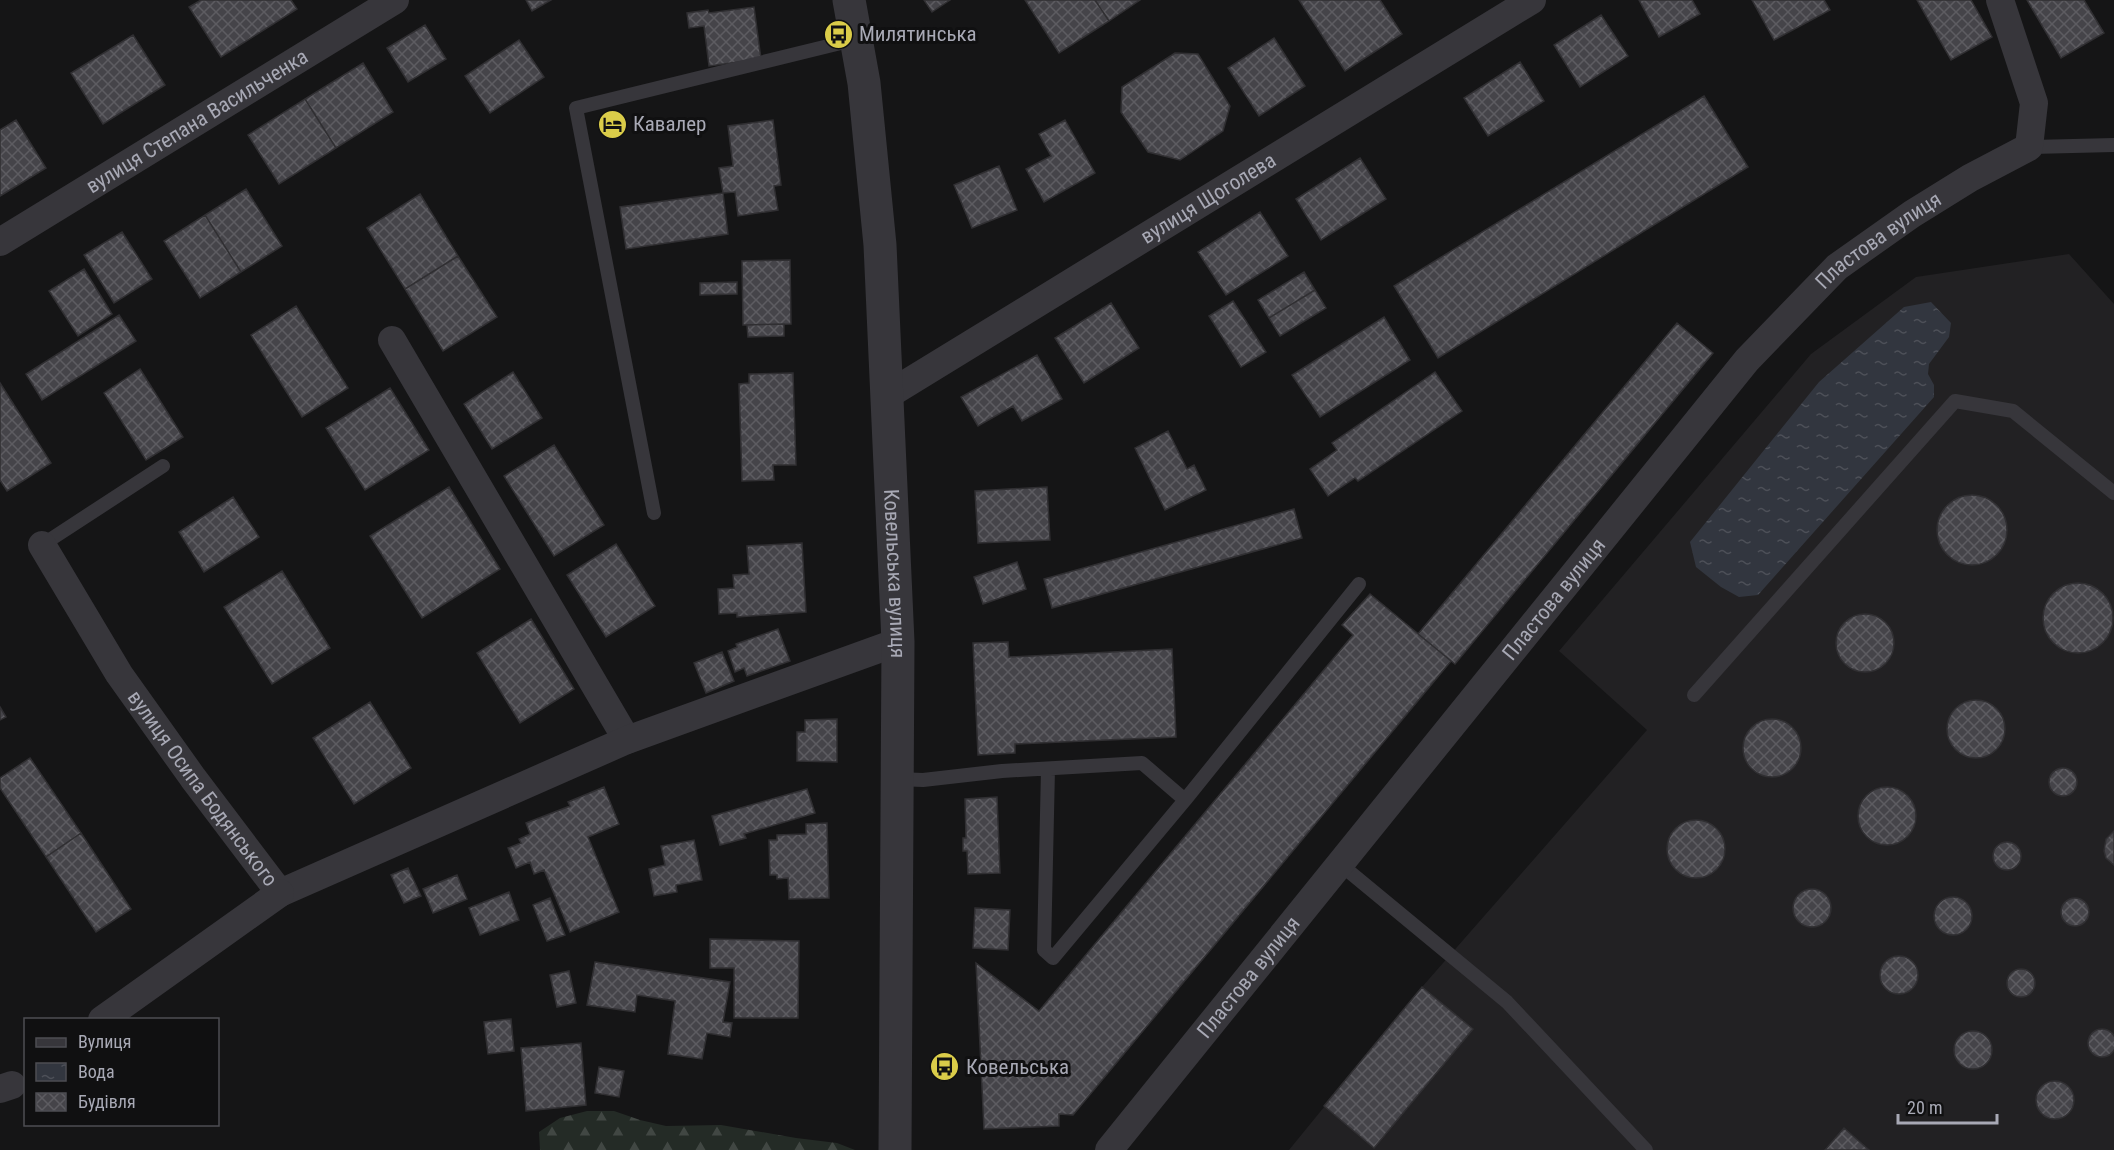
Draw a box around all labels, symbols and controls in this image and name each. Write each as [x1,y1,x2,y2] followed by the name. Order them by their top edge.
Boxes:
[822,18,854,50] bus stop icon: Милятинська
[859,22,977,46] place label: Милятинська
[82,44,312,198] street label: вулиця Степана Васильченка
[596,108,628,140] hotel icon: Кавалер
[633,112,706,136] place label: Кавалер
[1136,148,1280,249] street label: вулиця Щоголева
[1811,187,1946,294] street label: Пластова вулиця
[879,488,910,658] street label: Ковельська вулиця
[1498,533,1610,665] street label: Пластова вулиця
[123,686,283,891] street label: вулиця Осипа Бодянського
[1192,912,1305,1043] street label: Пластова вулиця
[24,1018,219,1126] legend
[78,1031,132,1052] text: Вулиця
[929,1051,961,1083] bus stop icon: Ковельська
[966,1055,1069,1079] place label: Ковельська
[78,1061,115,1082] text: Вода
[1898,1087,1997,1125] scale bar
[78,1091,136,1112] text: Будівля
[1907,1097,1942,1118] text: 20 m

